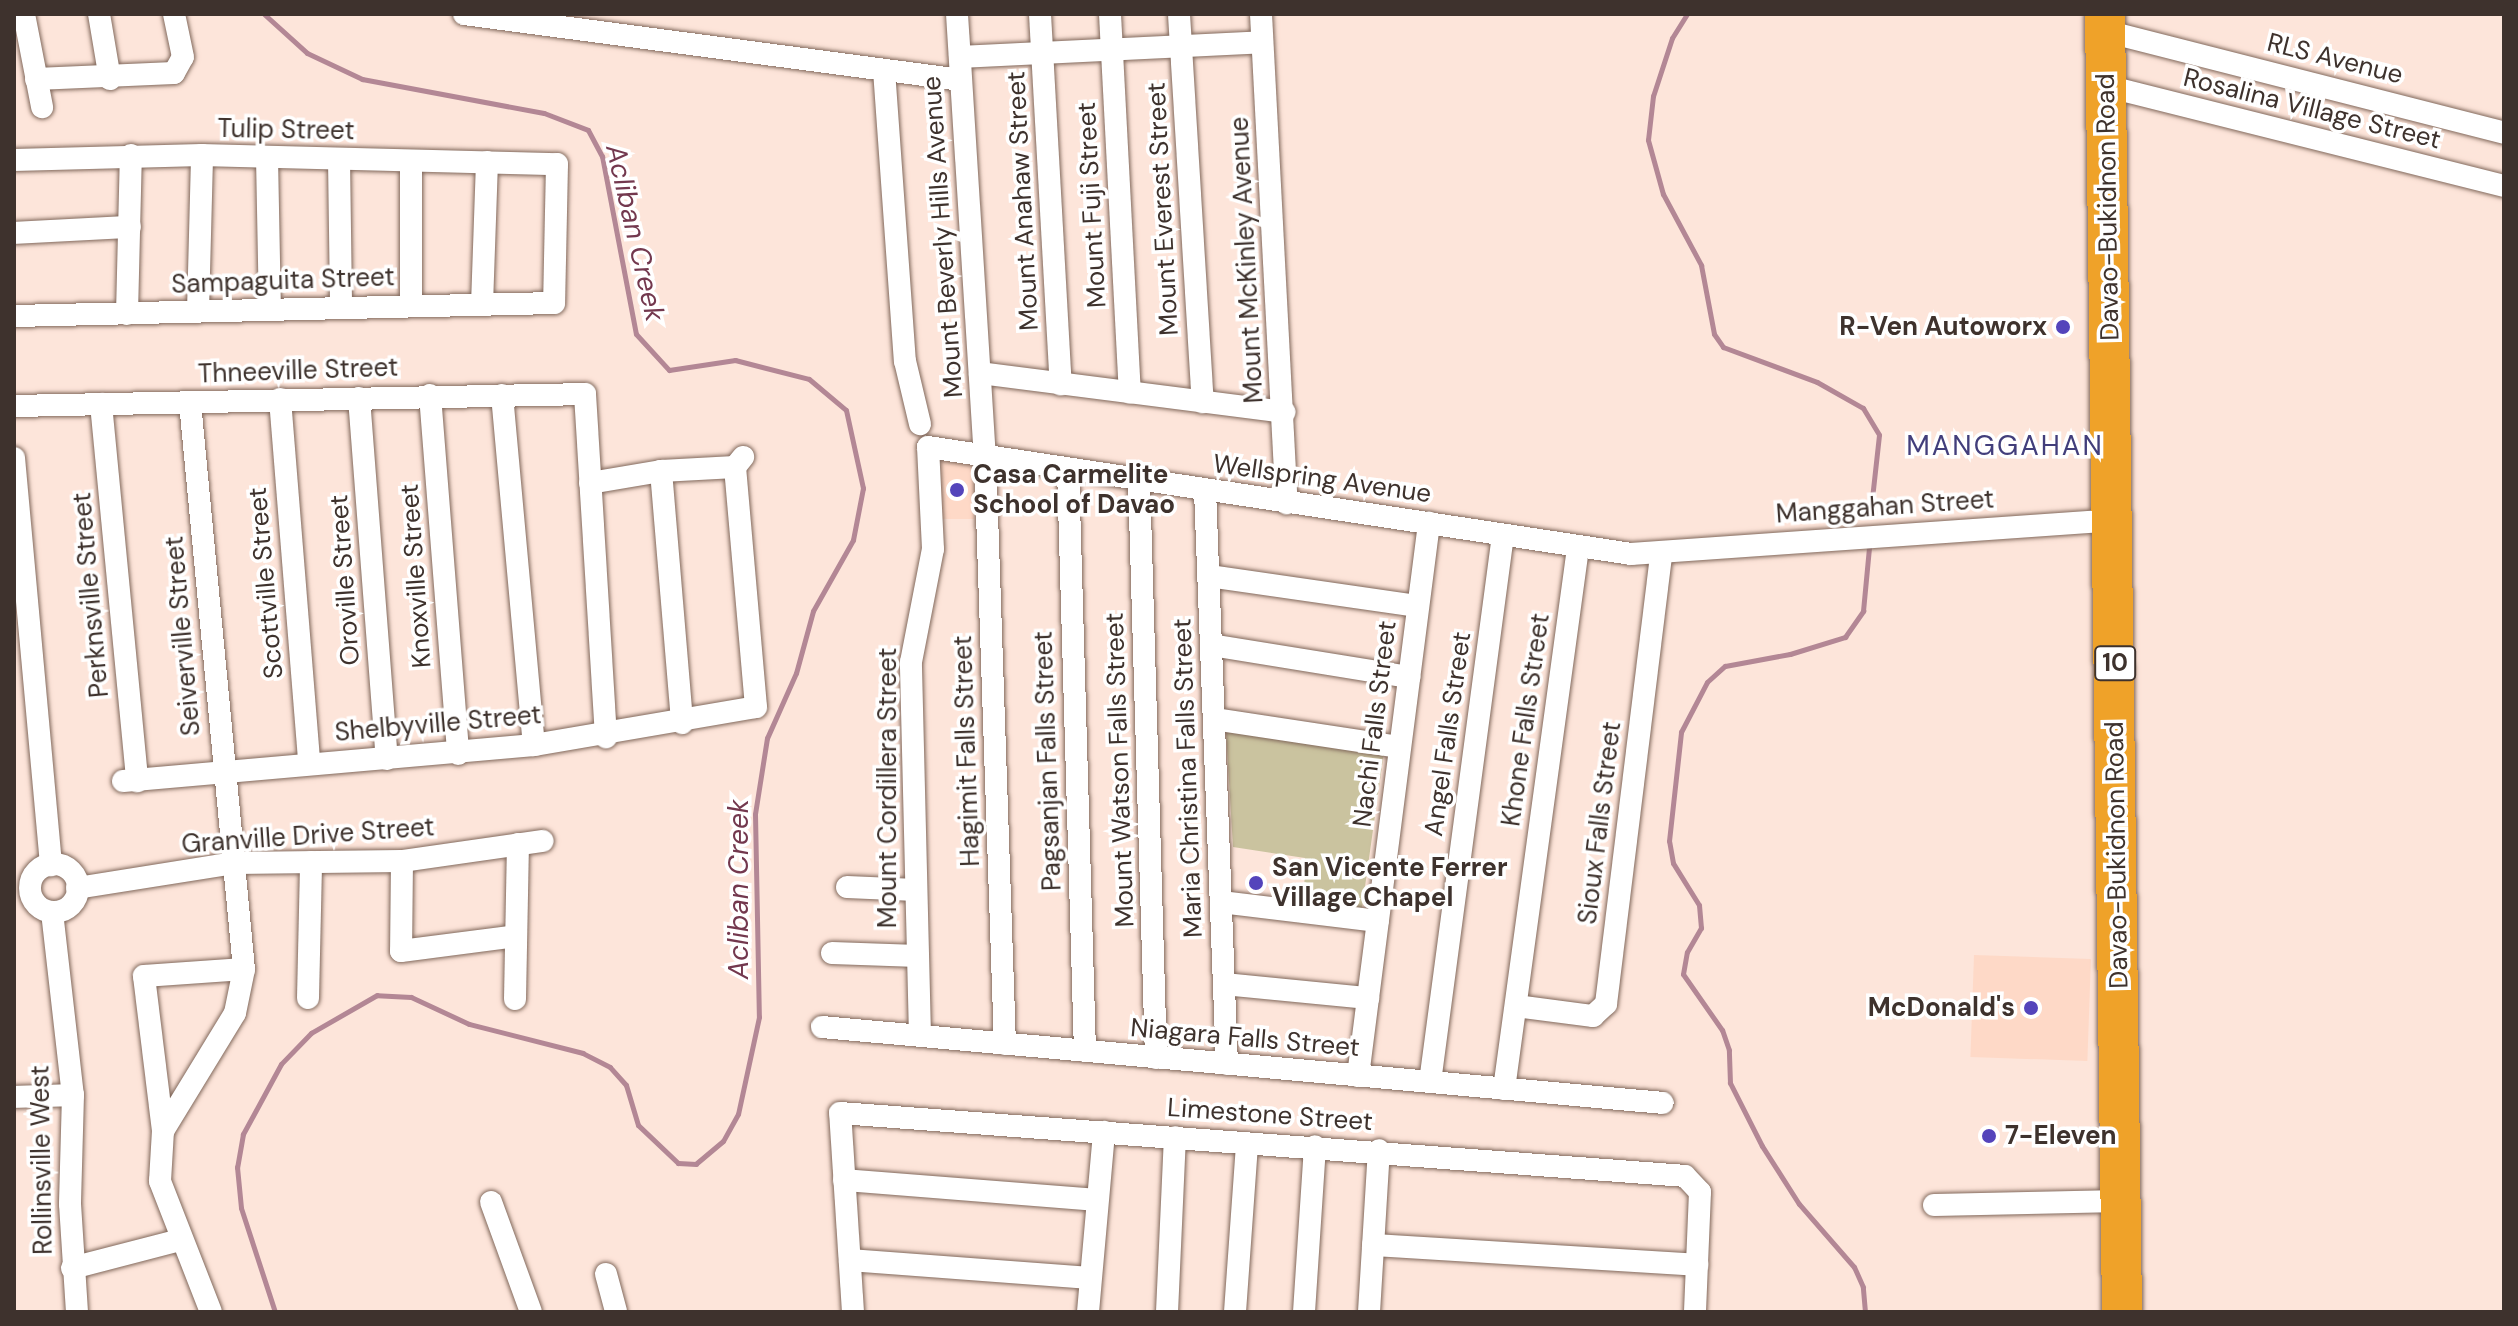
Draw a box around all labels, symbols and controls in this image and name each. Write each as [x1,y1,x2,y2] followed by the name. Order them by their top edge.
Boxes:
[2264,27,2406,91] street label: RLS Avenue
[2180,62,2444,156] street label: Rosalina Village Street
[1001,70,1045,332] street label: Mount Anahaw Street
[2090,73,2126,341] street label: Davao-Bukidnon Road
[916,75,970,399] street label: Mount Beverly Hills Avenue
[1141,81,1185,337] street label: Mount Everest Street
[1071,101,1113,309] street label: Mount Fuji Street
[217,113,355,147] street label: Tulip Street
[1224,116,1270,404] street label: Mount McKinley Avenue
[598,141,672,325] water label: Acliban Creek
[171,262,395,300] street label: Sampaguita Street
[1839,311,2047,343] place label: R-Ven Autoworx
[2054,318,2072,336] marker: R-Ven Autoworx
[197,352,399,390] street label: Thneeville Street
[1906,429,2104,463] district label: MANGGAHAN
[1211,448,1433,510] street label: Wellspring Avenue
[973,459,1175,520] place label: Casa Carmelite School of Davao
[948,481,966,499] marker: Casa Carmelite School of Davao
[394,483,438,669] street label: Knoxville Street
[1775,484,1995,530] street label: Manggahan Street
[242,486,290,680] street label: Scottville Street
[66,491,116,699] street label: Perknsville Street
[323,494,367,666] street label: Oroville Street
[159,535,207,737] street label: Seiverville Street
[1099,612,1141,928] street label: Mount Watson Falls Street
[1496,612,1556,828] street label: Khone Falls Street
[1167,618,1209,938] street label: Maria Christina Falls Street
[1347,619,1403,829] street label: Nachi Falls Street
[1418,630,1478,838] street label: Angel Falls Street
[1028,631,1068,891] street label: Pagsanjan Falls Street
[947,635,987,867] street label: Hagimit Falls Street
[2093,643,2137,683] road number: 10
[872,648,904,928] street label: Mount Cordillera Street
[333,699,543,749] street label: Shelbyville Street
[1572,720,1628,926] street label: Sioux Falls Street
[2099,721,2135,989] street label: Davao-Bukidnon Road
[722,799,756,979] water label: Acliban Creek
[180,812,436,860] street label: Granville Drive Street
[1272,852,1508,914] place label: San Vicente Ferrer Village Chapel
[1247,874,1265,892] marker: San Vicente Ferrer Village Chapel
[1868,992,2015,1024] place label: McDonald's
[2022,999,2040,1017] marker: McDonald's
[1129,1012,1361,1064] street label: Niagara Falls Street
[25,1065,59,1255] street label: Rollinsville West
[1166,1092,1374,1138] street label: Limestone Street
[2005,1120,2117,1152] place label: 7-Eleven
[1980,1127,1998,1145] marker: 7-Eleven

